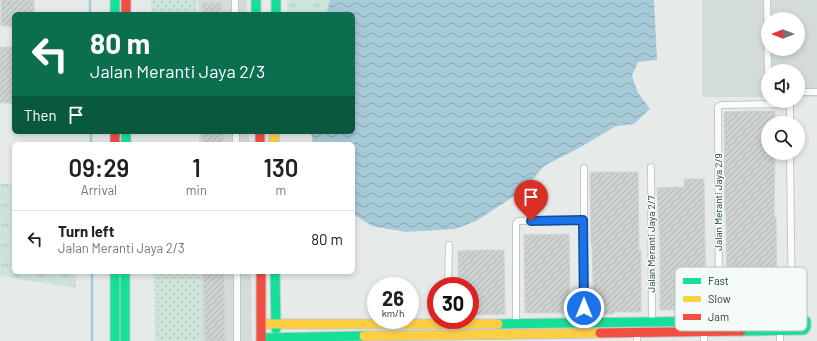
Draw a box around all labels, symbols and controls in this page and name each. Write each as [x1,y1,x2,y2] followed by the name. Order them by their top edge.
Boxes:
[761,12,805,56] north arrow
[761,12,805,160] map controls
[90,26,150,60] text: 80 m
[24,28,76,80] icon: left
[90,60,265,82] text: Jalan Meranti Jaya 2/3
[761,64,805,108] button: sound
[65,104,87,126] icon: arrive
[24,106,57,124] text: Then
[761,116,805,160] button: search
[69,153,129,182] text: 09:29
[192,153,201,182] text: 1
[264,153,298,182] text: 130
[712,153,724,251] street label: Jalan Meranti Jaya 2/9
[514,180,548,221] pin
[81,182,117,198] text: Arrival
[186,182,207,198] text: min
[276,182,286,198] text: m
[520,186,542,208] icon: arrive
[645,195,657,293] street label: Jalan Meranti Jaya 2/7
[58,222,114,240] text: Turn left
[24,228,46,250] icon: left
[311,230,343,248] text: 80 m
[58,240,185,256] text: Jalan Meranti Jaya 2/3
[675,267,807,331] legend
[708,274,729,287] text: Fast
[427,277,479,329] speed limit sign: 30
[382,286,404,310] text: 26
[563,287,605,329] position arrow
[708,292,731,305] text: Slow
[382,307,404,319] text: km/h
[708,310,729,323] text: Jam

